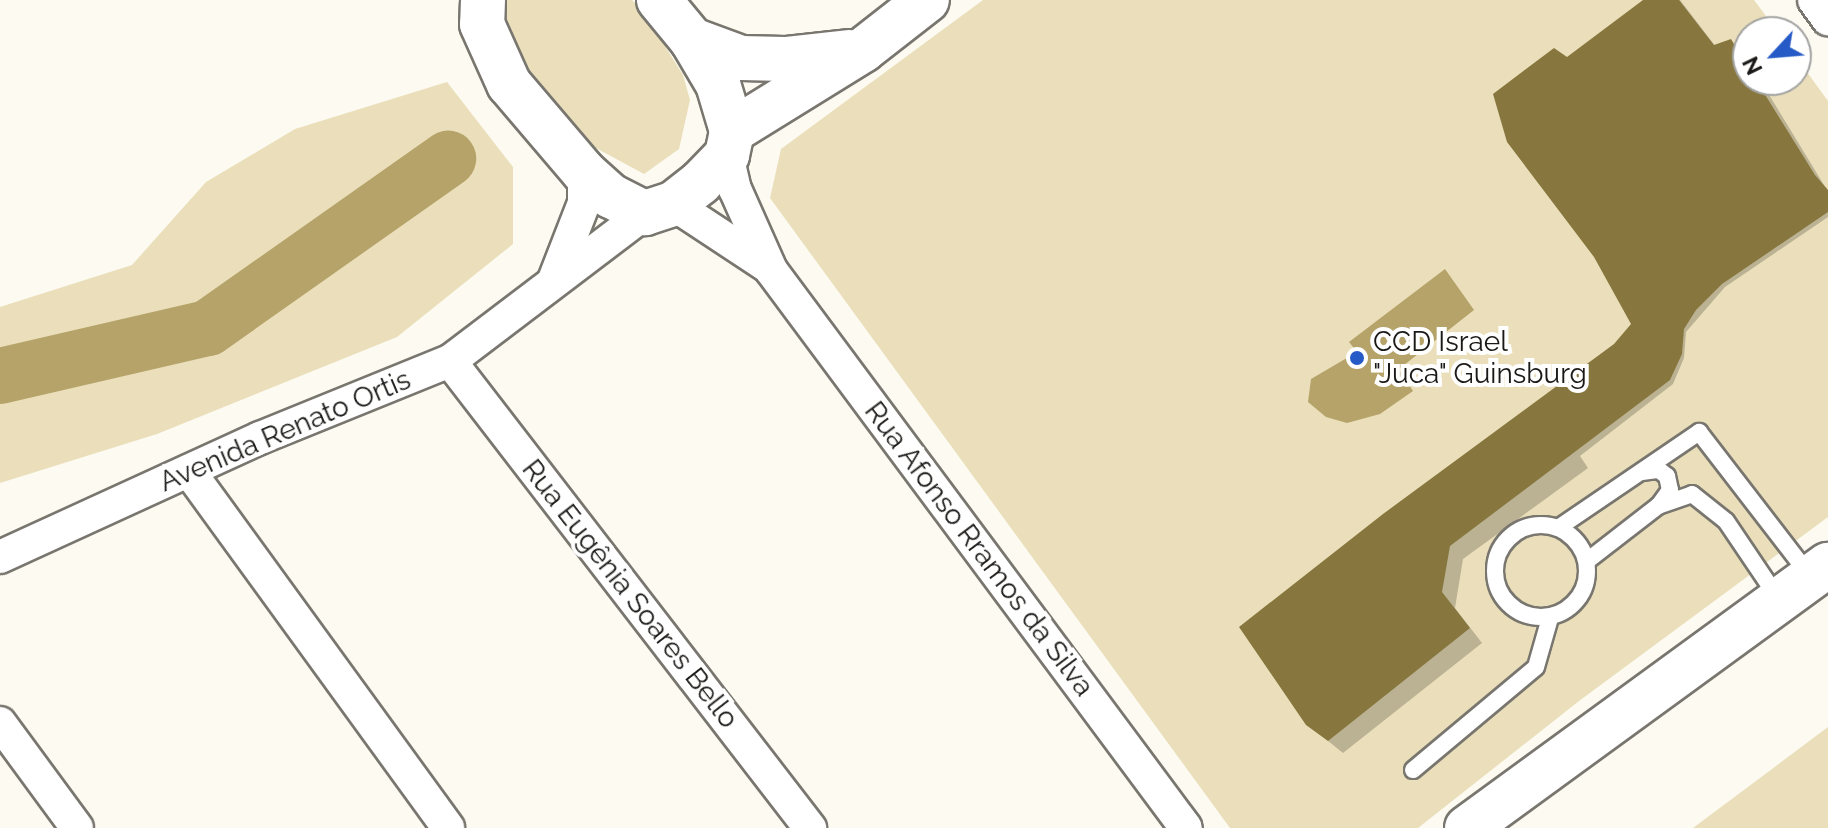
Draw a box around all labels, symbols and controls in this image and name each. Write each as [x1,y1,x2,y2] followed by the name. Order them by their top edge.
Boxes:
[1732,16,1812,96] north arrow
[1737,52,1768,79] text: N
[1373,325,1587,391] place label: CCD Israel "Juca" Guinsburg
[1348,349,1366,367] marker: CCD Israel "Juca" Guinsburg
[154,363,416,499] street label: Avenida Renato Ortis
[857,395,1101,703] street label: Rua Afonso Rramos da Silva
[515,453,745,735] street label: Rua Eugênia Soares Bello

